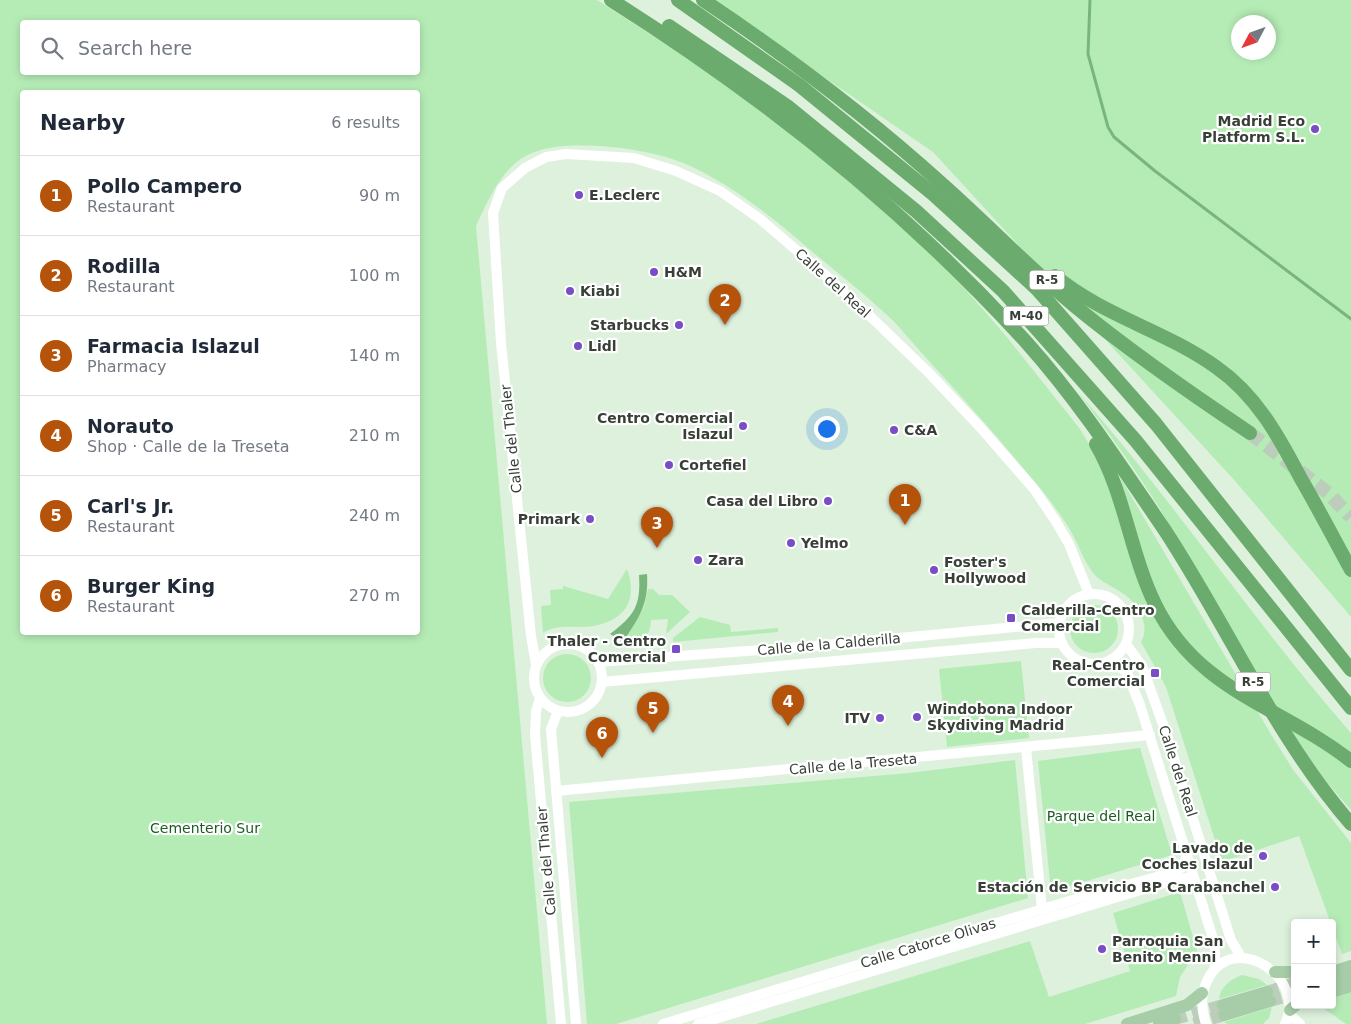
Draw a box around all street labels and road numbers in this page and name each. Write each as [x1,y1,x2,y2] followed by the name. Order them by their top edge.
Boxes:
[792,245,874,321] street label: Calle del Real
[1030,270,1064,290] road number: R-5
[1004,306,1048,326] road number: M-40
[497,384,525,494] street label: Calle del Thaler
[757,630,901,658] street label: Calle de la Calderilla
[1236,672,1270,692] road number: R-5
[1156,723,1200,819] street label: Calle del Real
[788,750,918,778] street label: Calle de la Treseta
[533,806,559,916] street label: Calle del Thaler
[858,915,998,971] street label: Calle Catorce Olivas

